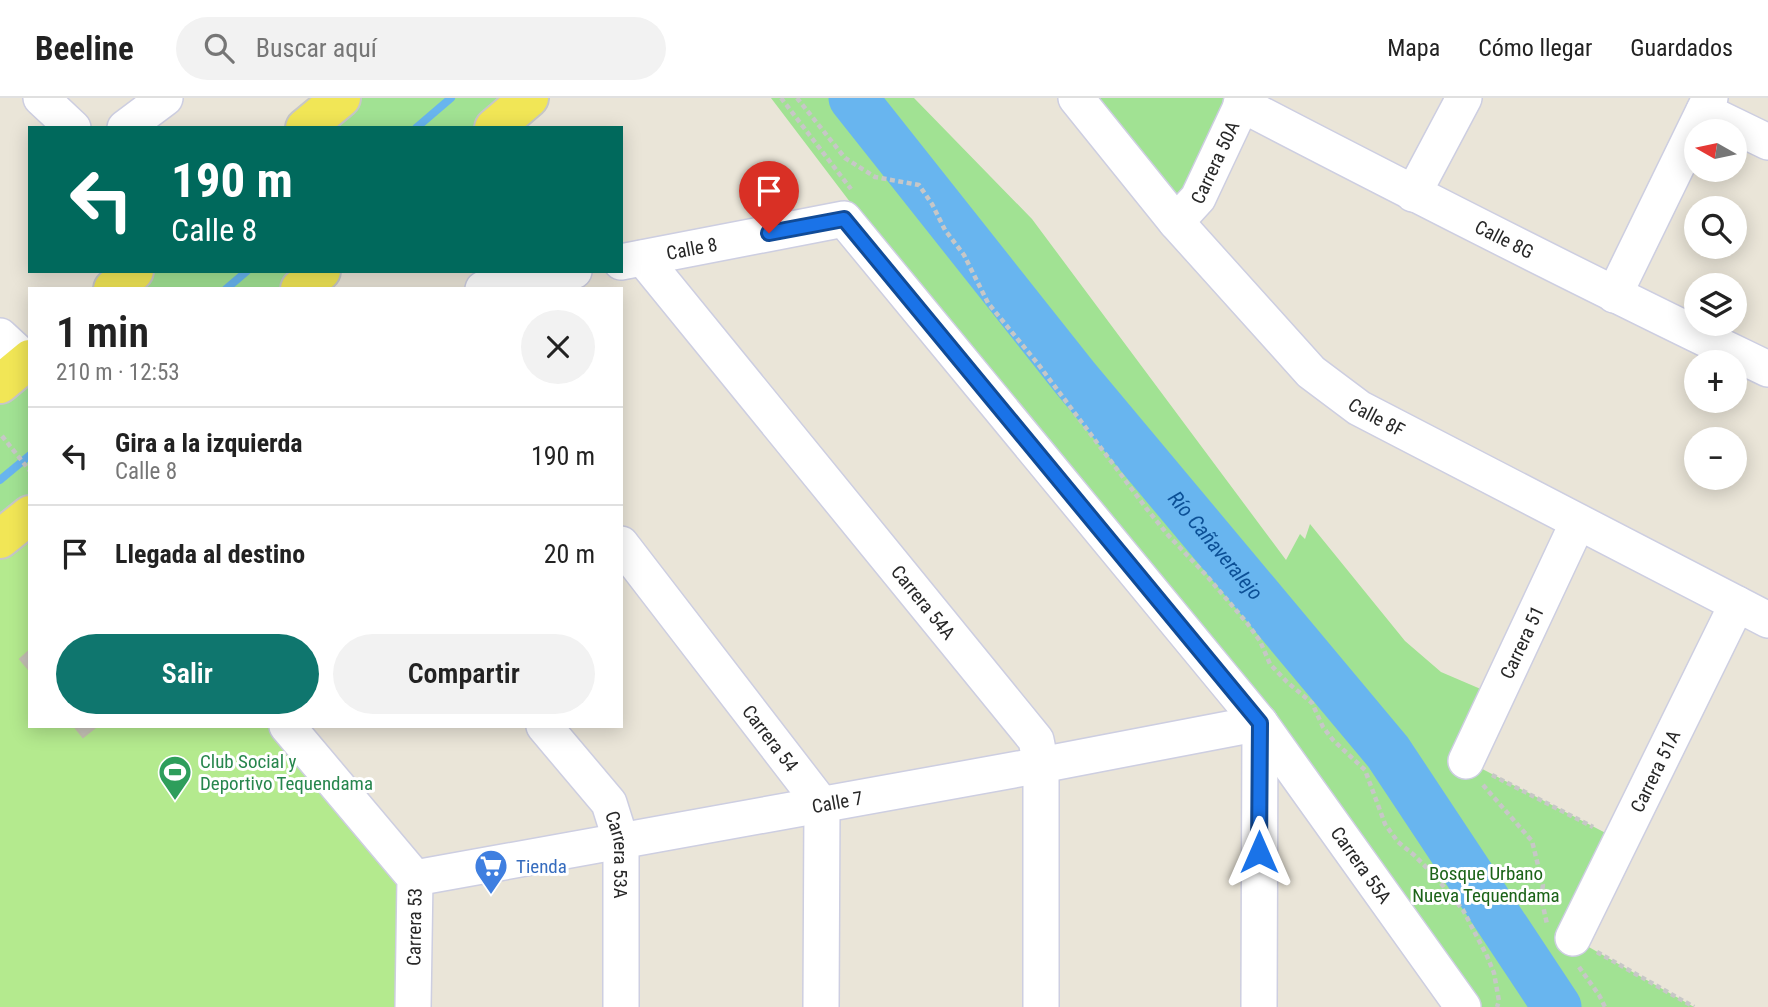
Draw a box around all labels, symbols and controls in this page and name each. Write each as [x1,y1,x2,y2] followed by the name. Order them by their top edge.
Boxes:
[176,17,666,80] search box
[35,29,134,68] text: Beeline
[200,29,238,67] icon: search
[256,33,377,63] text: Buscar aquí
[1387,34,1440,62] text: Mapa
[1478,34,1592,62] text: Cómo llegar
[1630,34,1733,62] text: Guardados
[1186,117,1245,208] street label: Carrera 50A
[1684,119,1746,182] north arrow
[1684,119,1747,490] map controls
[171,152,293,209] text: 190 m
[56,154,147,245] icon: left
[739,161,799,233] pin
[750,172,788,210] icon: arrive
[1684,196,1747,259] button: search
[171,211,257,249] text: Calle 8
[1471,215,1537,264] street label: Calle 8G
[664,233,719,265] street label: Calle 8
[1684,273,1747,336] button: layers
[56,308,149,357] text: 1 min
[521,310,595,384] button: close
[1684,350,1747,413] button: +
[56,359,180,386] text: 210 m · 12:53
[1344,393,1409,442] street label: Calle 8F
[1684,427,1747,490] button: −
[115,428,303,458] text: Gira a la izquierda
[56,437,94,475] icon: left
[531,441,595,471] text: 190 m
[115,458,177,485] text: Calle 8
[1163,487,1268,605] water label: Río Cañaveralejo
[56,535,94,573] icon: arrive
[115,539,305,569] text: Llegada al destino
[544,539,595,569] text: 20 m
[886,561,960,644] street label: Carrera 54A
[1495,602,1549,683] street label: Carrera 51
[56,634,319,714] button: Salir
[333,634,595,714] button: Compartir
[737,701,803,776] street label: Carrera 54
[1626,726,1685,816] street label: Carrera 51A
[200,750,373,795] place label: Club Social y Deportivo Tequendama
[156,753,194,802] sports icon: Club Social y Deportivo Tequendama
[810,786,865,818] street label: Calle 7
[600,808,632,899] street label: Carrera 53A
[1222,815,1296,889] position arrow
[1326,822,1396,908] street label: Carrera 55A
[472,847,510,896] supermarket icon: Tienda
[516,855,567,878] place label: Tienda
[1412,862,1560,907] park label: Bosque Urbano Nueva Tequendama
[402,888,427,966] street label: Carrera 53

